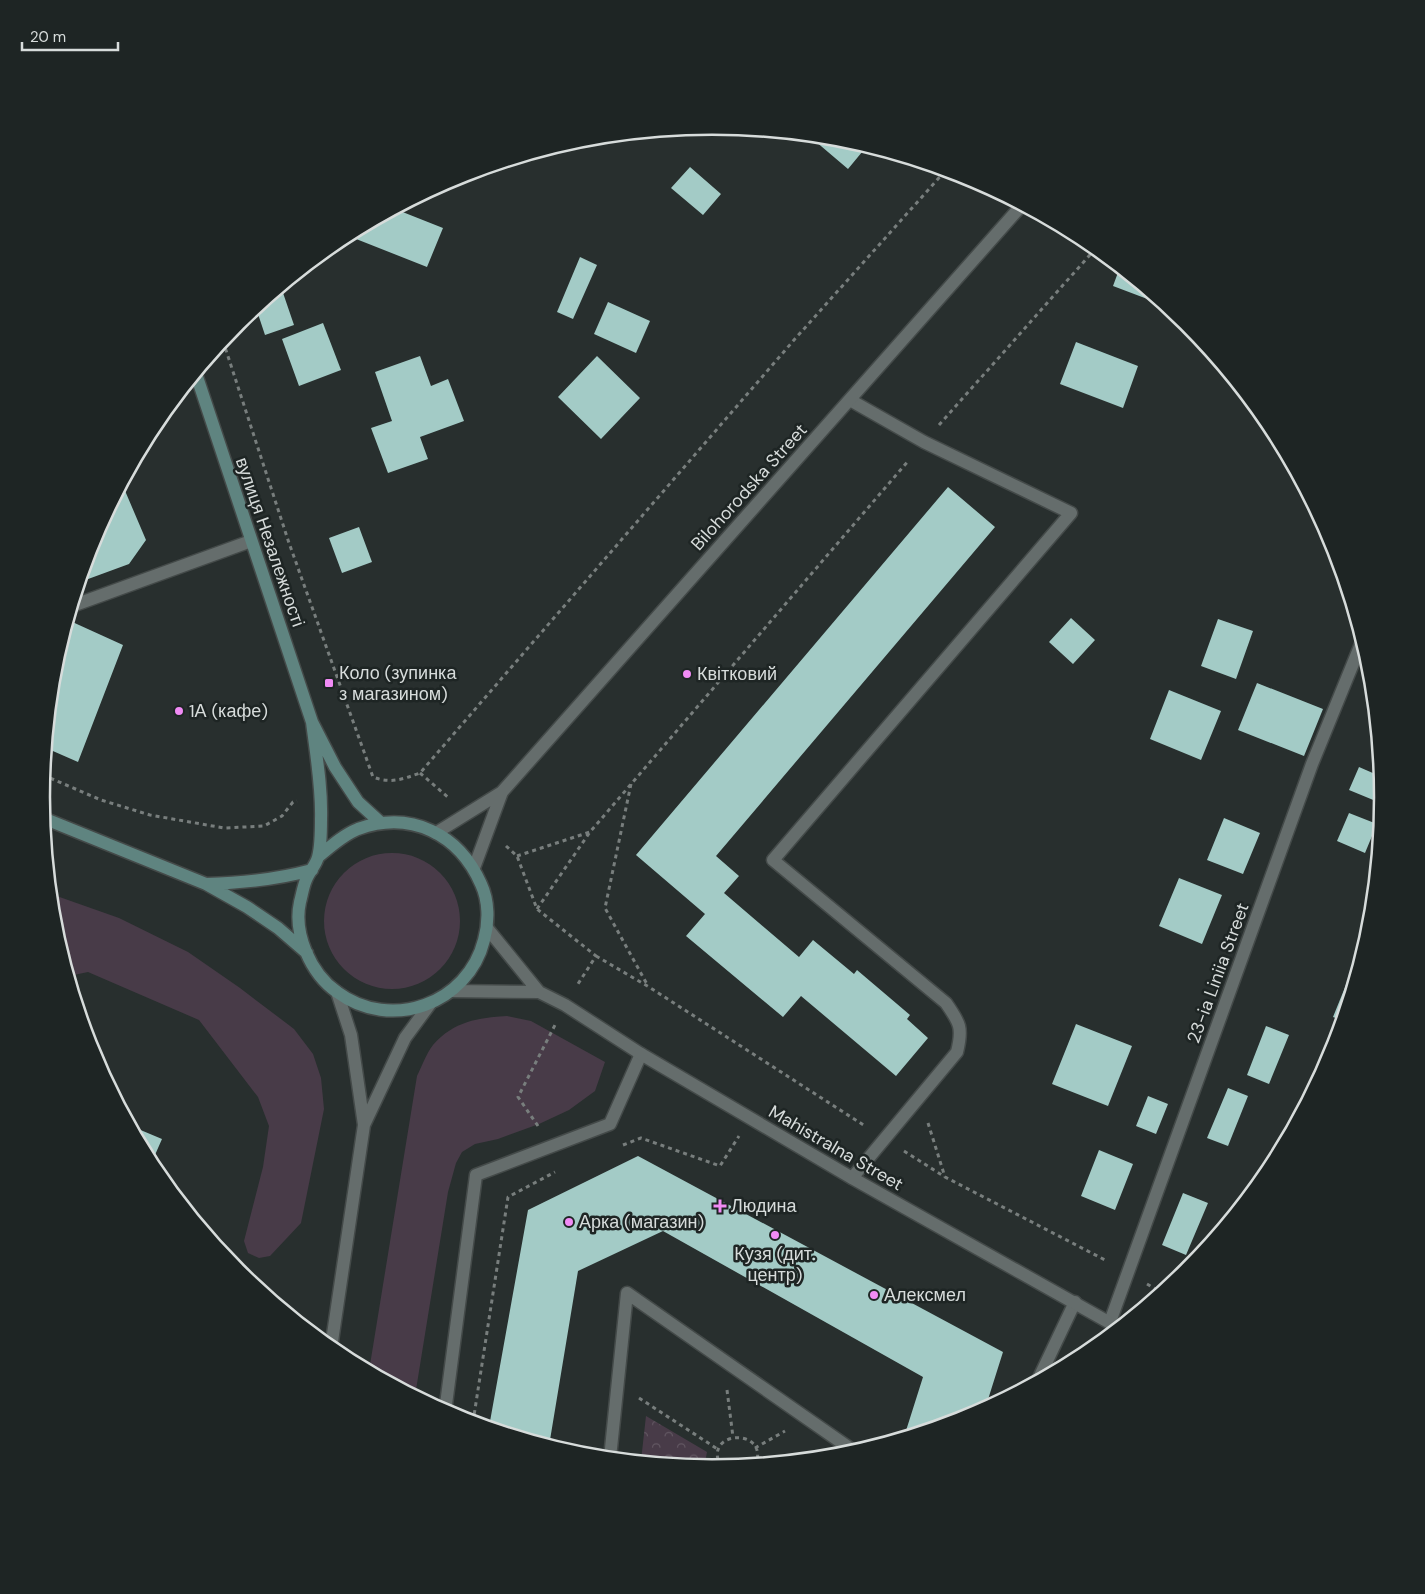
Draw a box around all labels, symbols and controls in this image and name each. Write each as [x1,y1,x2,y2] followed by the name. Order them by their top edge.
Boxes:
[22,20,119,52] scale bar
[30,27,66,47] text: 20 m
[686,418,812,556] street label: Bilohorodska Street
[230,454,310,630] street label: вулиця Незалежності
[339,661,457,706] place label: Коло (зупинка з магазином)
[697,662,777,686] place label: Квітковий
[681,668,693,680] marker: Квітковий
[323,677,335,689] marker: Коло (зупинка з магазином)
[189,699,268,723] place label: 1А (кафе)
[173,705,185,717] marker: 1А (кафе)
[1181,899,1255,1047] street label: 23-ia Liniia Street
[764,1100,908,1196] street label: Mahistralna Street
[731,1194,797,1218] place label: Людина
[713,1199,727,1213] marker: Людина
[579,1210,704,1234] place label: Арка (магазин)
[563,1216,575,1228] marker: Арка (магазин)
[769,1229,781,1241] marker: Кузя (дит. центр)
[734,1242,816,1287] place label: Кузя (дит. центр)
[884,1283,966,1307] place label: Алексмел
[868,1289,880,1301] marker: Алексмел

